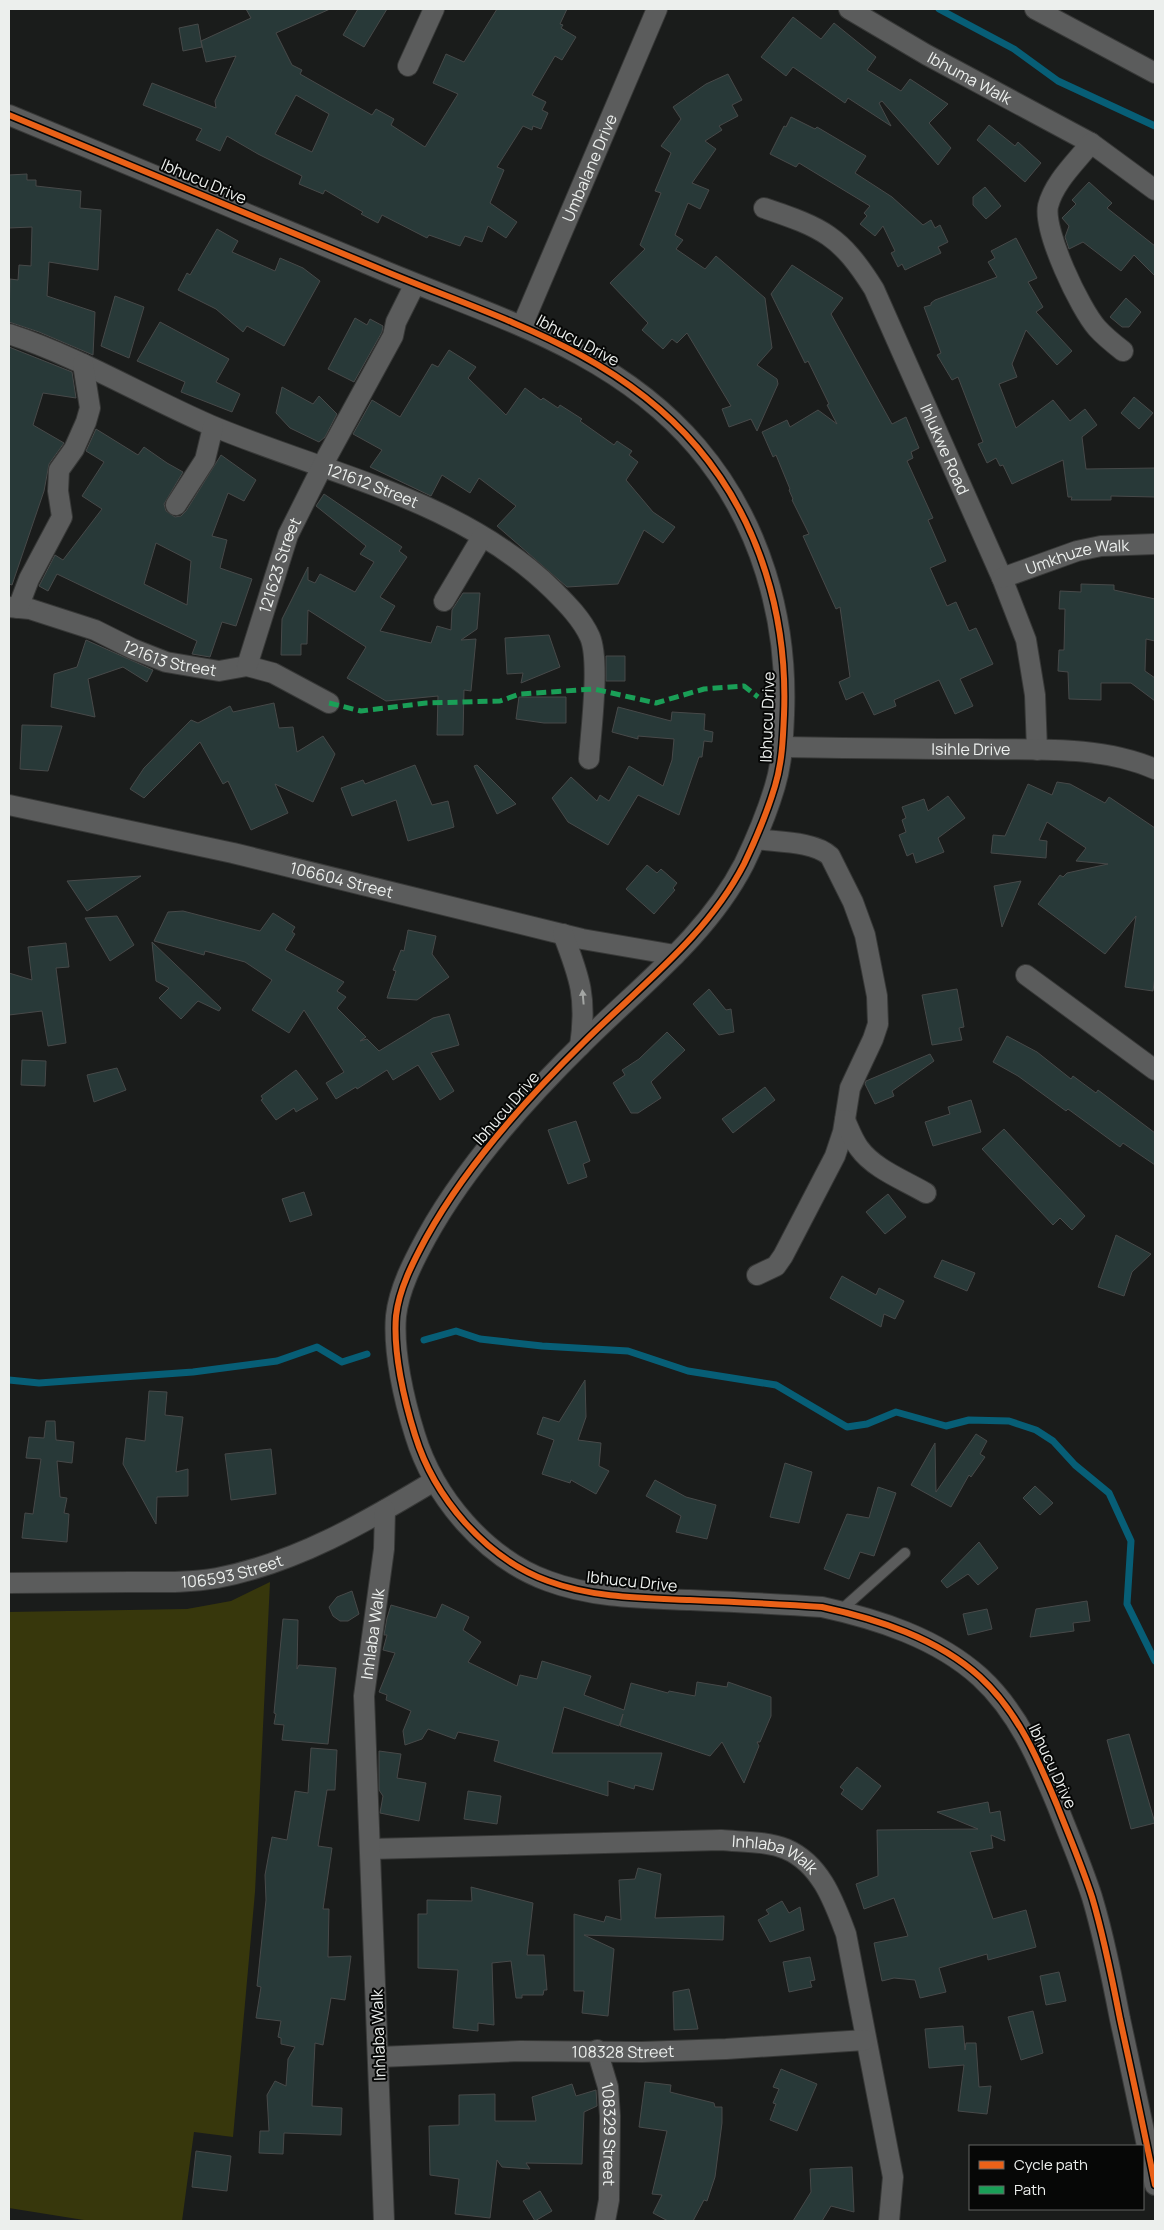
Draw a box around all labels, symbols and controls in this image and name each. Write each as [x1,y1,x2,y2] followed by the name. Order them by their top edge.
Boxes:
[924,46,1017,110] street label: Ibhuma Walk
[557,110,622,225] street label: Umbalane Drive
[158,153,250,209] street label: Ibhucu Drive
[533,309,623,371] street label: Ibhucu Drive
[915,400,975,498] street label: Ihlukwe Road
[323,458,422,513] street label: 121612 Street
[253,513,306,616] street label: 121623 Street
[1022,534,1131,580] street label: Umkhuze Walk
[119,635,218,681] street label: 121613 Street
[754,671,780,763] street label: Ibhucu Drive
[931,738,1010,760] street label: Isihle Drive
[288,856,395,903] street label: 106604 Street
[579,989,587,1005] one-way arrow
[468,1066,544,1150] street label: Ibhucu Drive
[180,1549,286,1593] street label: 106593 Street
[586,1565,678,1597] street label: Ibhucu Drive
[355,1586,390,1681] street label: Inhlaba Walk
[1024,1720,1082,1812] street label: Ibhucu Drive
[731,1830,824,1879] street label: Inhlaba Walk
[365,1988,391,2081] street label: Inhlaba Walk
[571,2040,675,2063] street label: 108328 Street
[596,2080,621,2186] street label: 108329 Street
[969,2145,1144,2210] legend
[1014,2154,1088,2175] text: Cycle path
[1014,2179,1046,2200] text: Path

